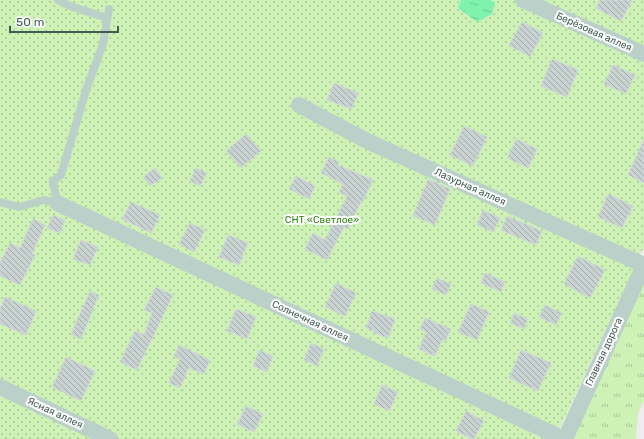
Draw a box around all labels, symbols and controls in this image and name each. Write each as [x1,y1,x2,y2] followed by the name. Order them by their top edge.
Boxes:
[10,8,118,34] scale bar
[554,10,634,54] street label: Берёзовая аллея
[16,15,44,29] text: 50 m
[432,166,508,208] street label: Лазурная аллея
[285,214,359,226] park label: СНТ «Светлое»
[270,298,350,344] street label: Солнечная аллея
[583,316,625,388] street label: Главная дорога
[25,395,85,431] street label: Ясная аллея

